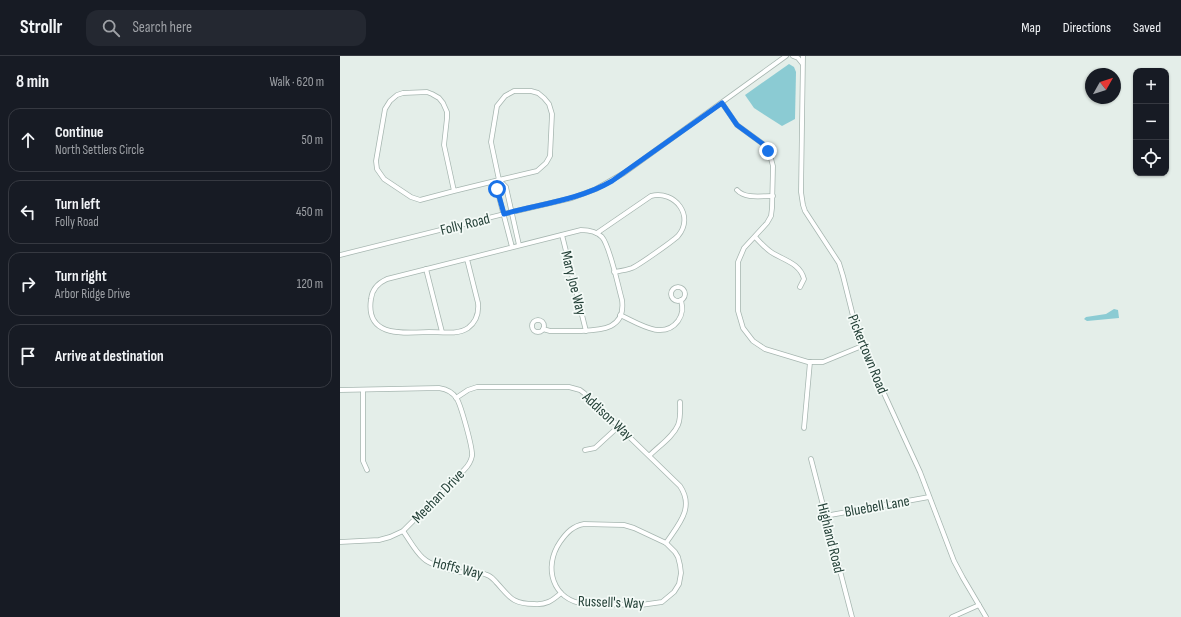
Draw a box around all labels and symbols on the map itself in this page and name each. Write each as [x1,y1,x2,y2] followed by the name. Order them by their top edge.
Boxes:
[1085,68,1121,104] north arrow
[759,142,777,160] route end
[488,180,506,198] route start
[438,209,492,240] street label: Folly Road
[556,249,591,318] street label: Mary Joe Way
[843,312,892,397] street label: Pickertown Road
[578,387,637,445] street label: Addison Way
[408,465,469,527] street label: Meehan Drive
[843,491,911,522] street label: Bluebell Lane
[813,501,848,575] street label: Highland Road
[431,553,485,584] street label: Hoffs Way
[577,592,645,613] street label: Russell's Way

